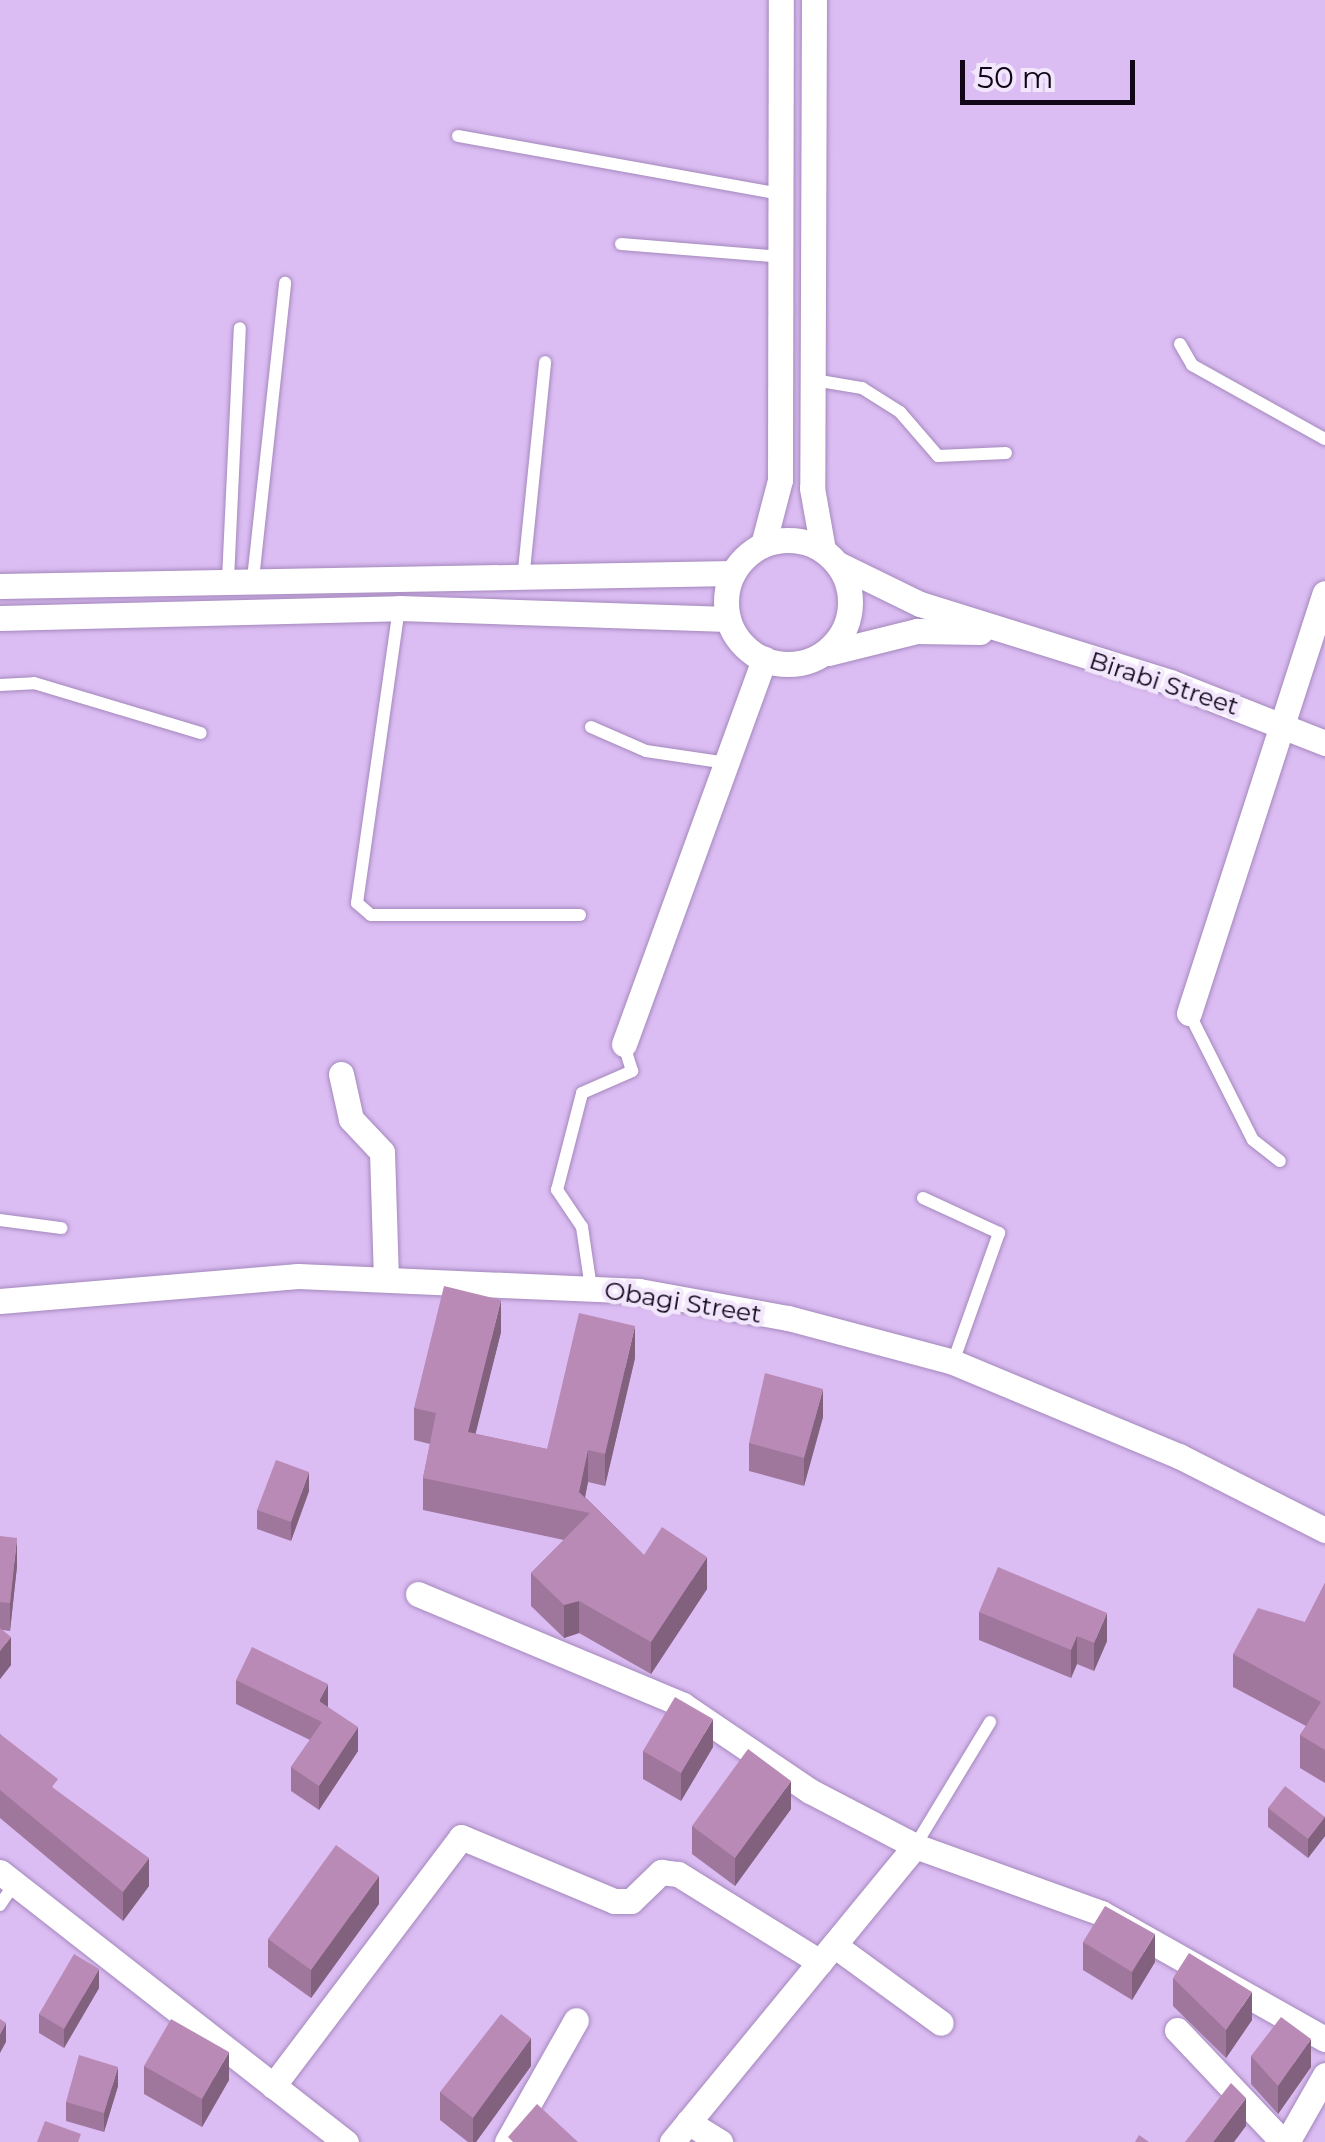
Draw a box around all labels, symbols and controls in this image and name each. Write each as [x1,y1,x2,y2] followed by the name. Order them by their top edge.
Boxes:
[965,40,1140,102] scale bar
[977,59,1054,96] text: 50 m
[1086,645,1242,721] street label: Birabi Street
[602,1275,764,1329] street label: Obagi Street

